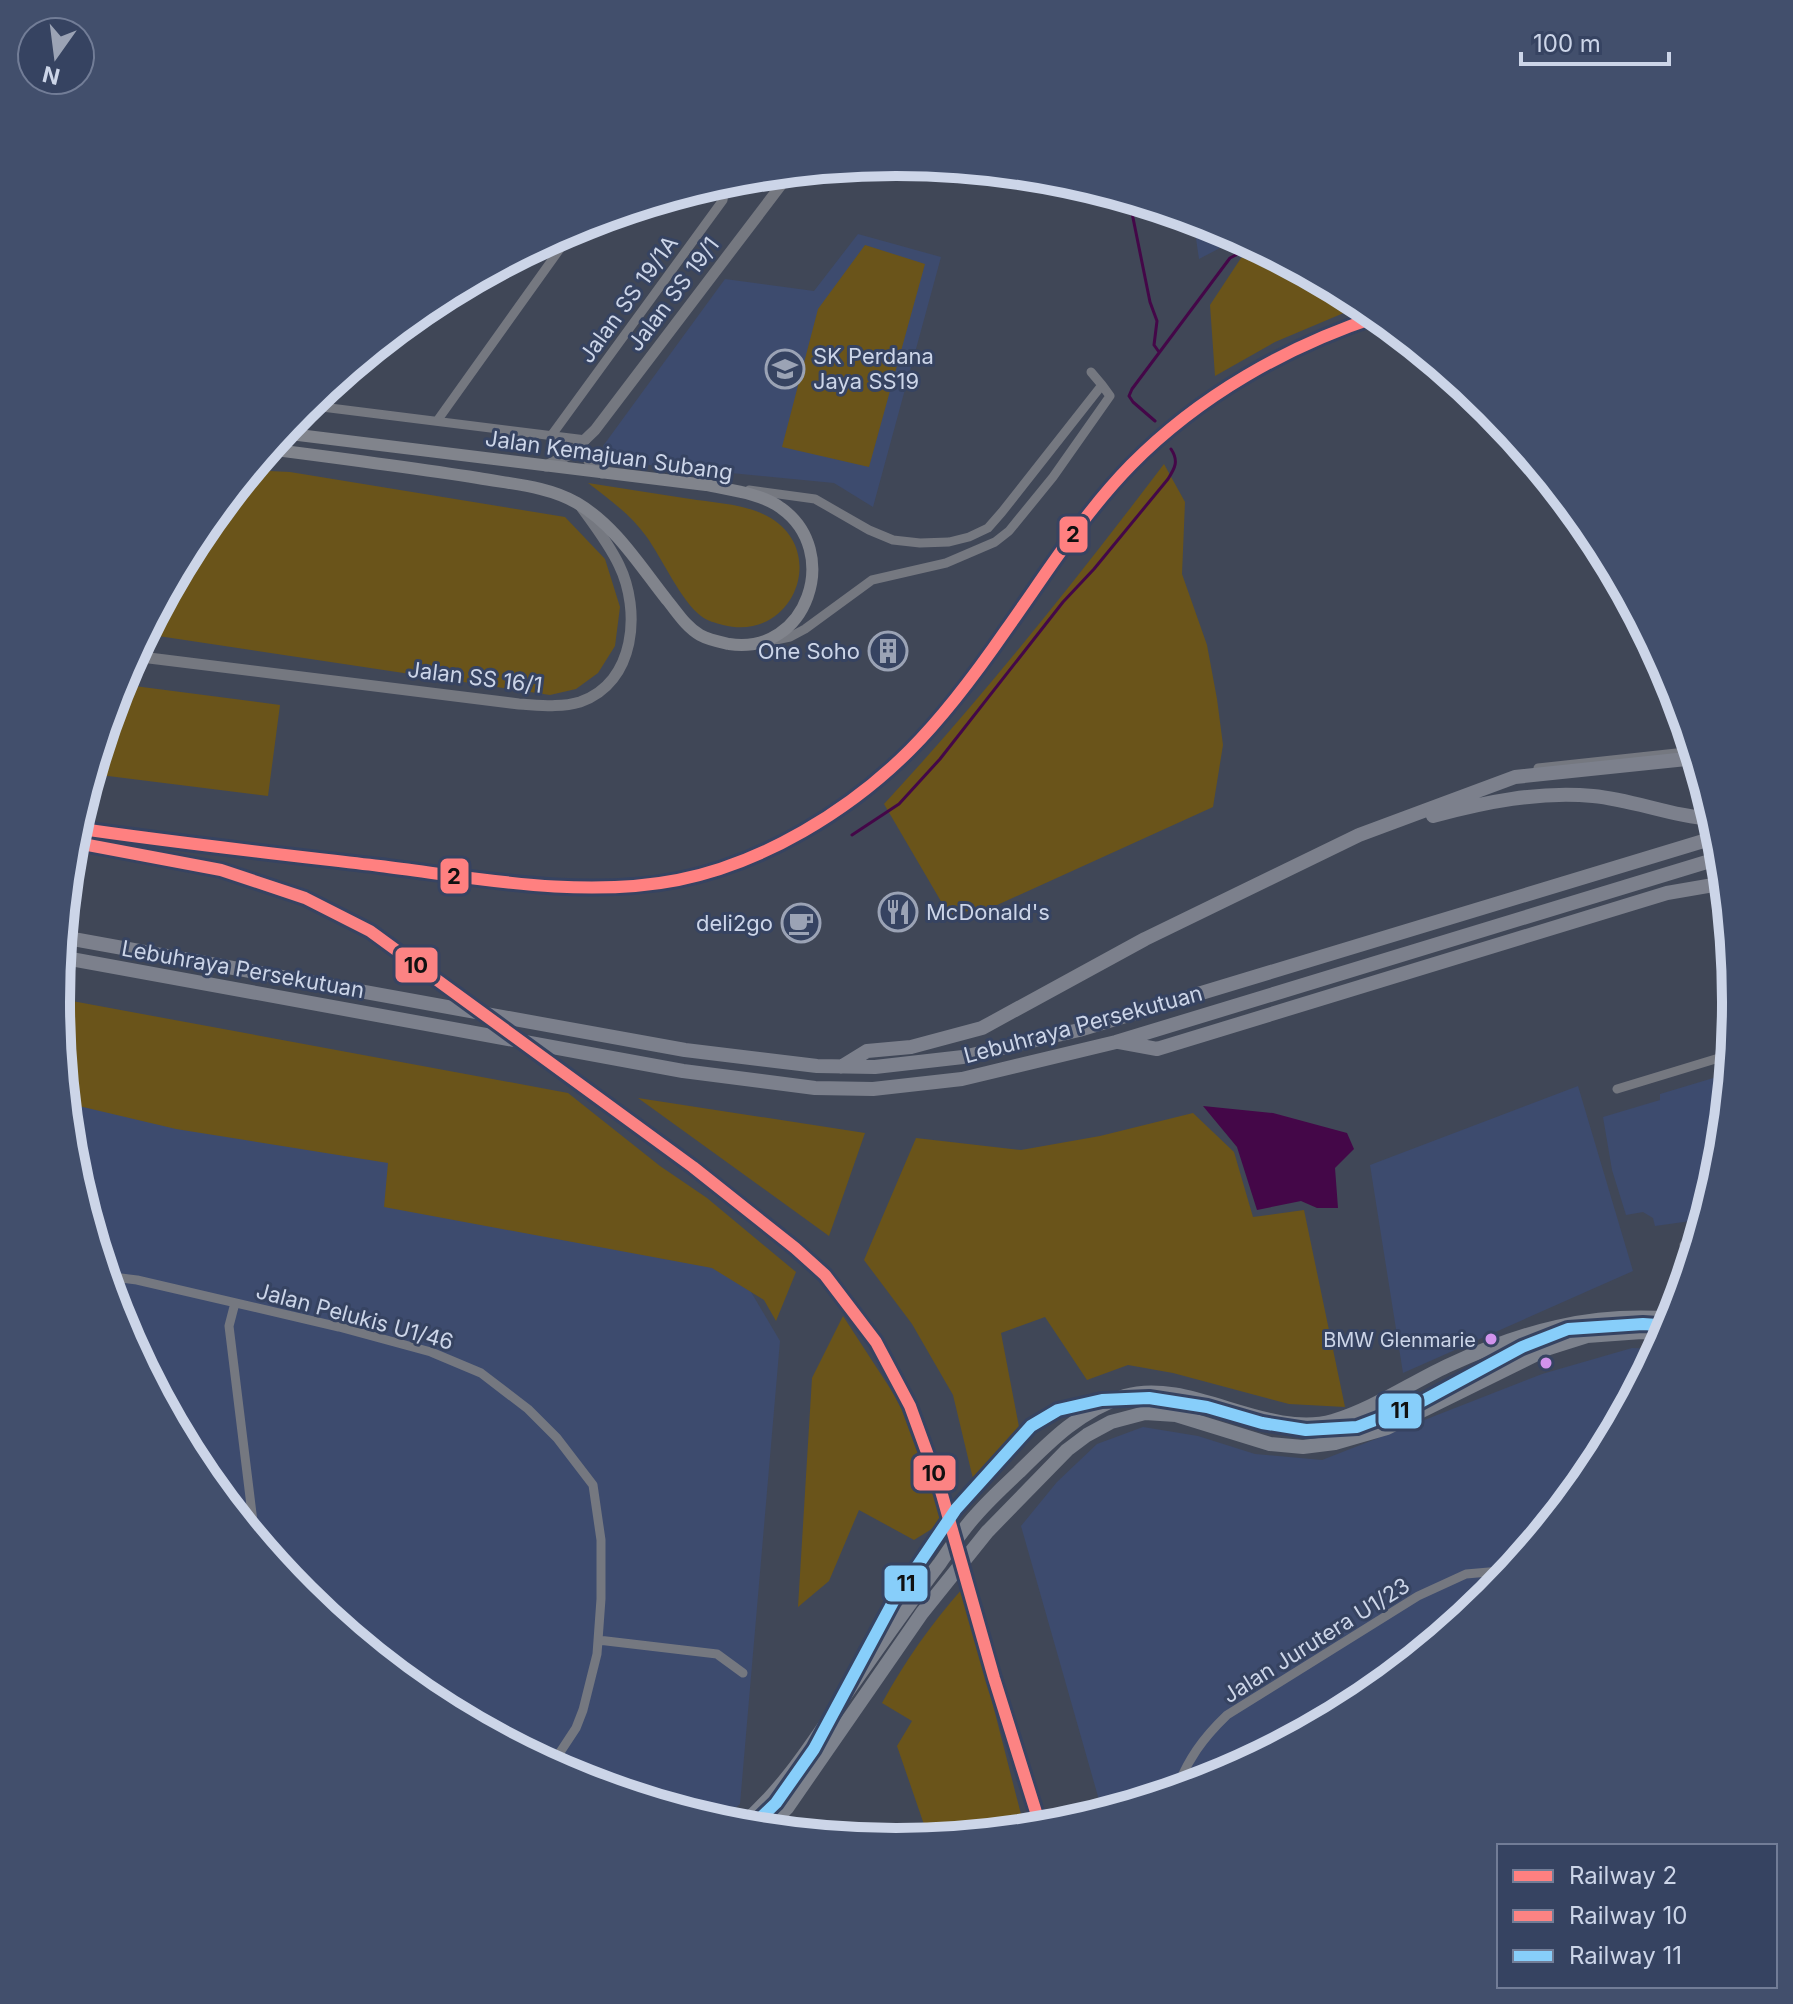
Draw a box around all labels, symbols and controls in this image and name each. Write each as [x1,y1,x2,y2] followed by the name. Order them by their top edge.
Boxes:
[16,16,96,96] north arrow
[1521,16,1669,66] scale bar
[1533,29,1601,58] text: 100 m
[40,61,62,90] text: N
[573,230,683,368] street label: Jalan SS 19/1A
[622,232,724,356] street label: Jalan SS 19/1
[813,343,934,394] place label: SK Perdana Jaya SS19
[764,348,806,390] school or university icon: SK Perdana Jaya SS19
[484,425,734,485] street label: Jalan Kemajuan Subang
[1058,515,1089,554] line badge: 2
[1066,521,1080,547] text: 2
[867,630,909,672] building icon: One Soho
[758,638,860,664] place label: One Soho
[406,656,544,698] street label: Jalan SS 16/1
[439,857,470,895] line badge: 2
[447,863,461,889] text: 2
[877,891,919,933] restaurant icon: McDonald's
[926,899,1050,925] place label: McDonald's
[780,902,822,944] cafe icon: deli2go
[696,910,773,936] place label: deli2go
[120,935,366,1003] street label: Lebuhraya Persekutuan
[394,946,439,984] line badge: 10
[404,952,428,978] text: 10
[961,980,1205,1068] street label: Lebuhraya Persekutuan
[254,1277,456,1355] street label: Jalan Pelukis U1/46
[1323,1328,1476,1352] place label: BMW Glenmarie
[1483,1331,1499,1347] marker: BMW Glenmarie
[1538,1355,1554,1371] unlabelled marker
[1377,1392,1423,1430] line badge: 11
[1391,1397,1409,1423] text: 11
[912,1454,957,1492] line badge: 10
[922,1460,946,1486] text: 10
[883,1564,929,1603] line badge: 11
[897,1570,915,1596] text: 11
[1218,1572,1414,1708] street label: Jalan Jurutera U1/23
[1497,1844,1777,1988] legend
[1569,1861,1677,1890] text: Railway 2
[1569,1901,1687,1930] text: Railway 10
[1569,1941,1682,1970] text: Railway 11

